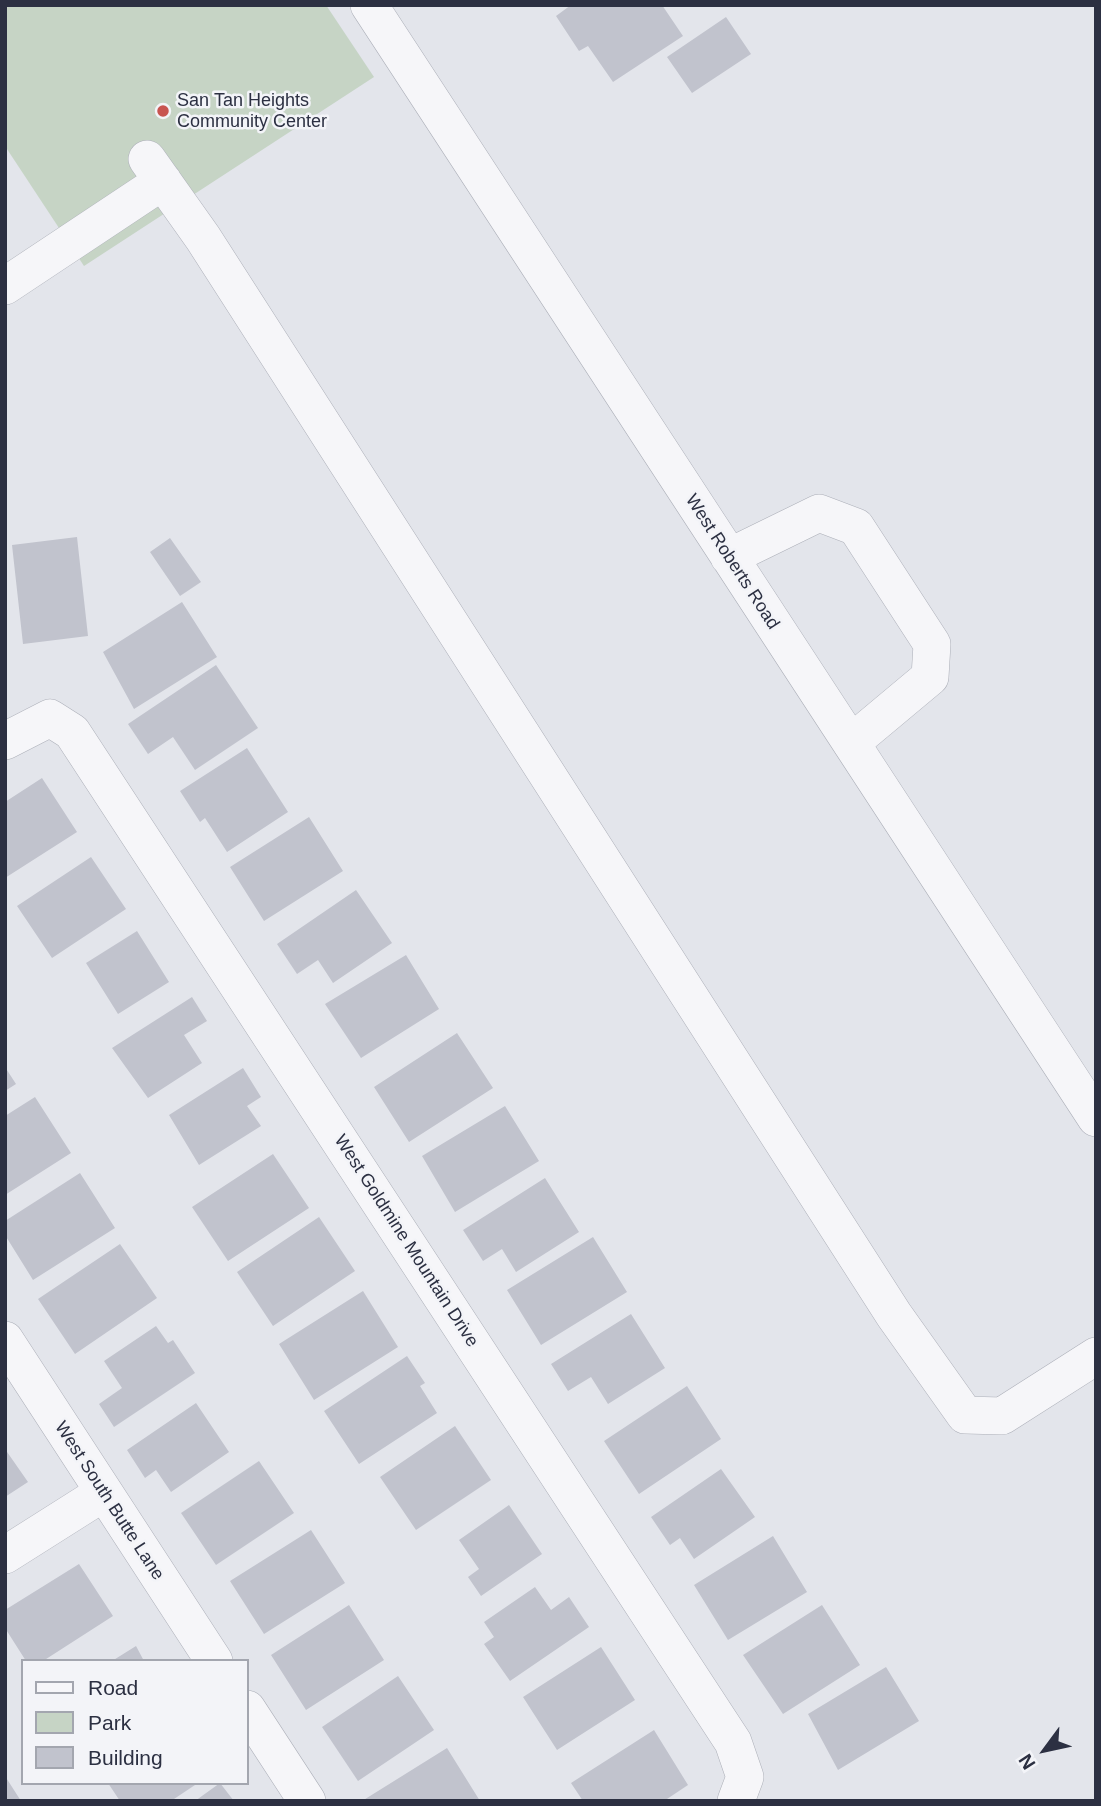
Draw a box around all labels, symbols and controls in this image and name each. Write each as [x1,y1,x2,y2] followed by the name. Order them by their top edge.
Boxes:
[177,90,327,132] place label: San Tan Heights Community Center
[155,103,171,119] marker: San Tan Heights Community Center
[680,490,784,634] street label: West Roberts Road
[329,1131,483,1351] street label: West Goldmine Mountain Drive
[50,1418,168,1584] street label: West South Butte Lane
[21,1659,248,1785] legend
[88,1676,138,1699] text: Road
[88,1711,131,1734] text: Park
[1010,1715,1080,1785] north arrow
[88,1746,163,1769] text: Building
[1014,1750,1040,1773] text: N

